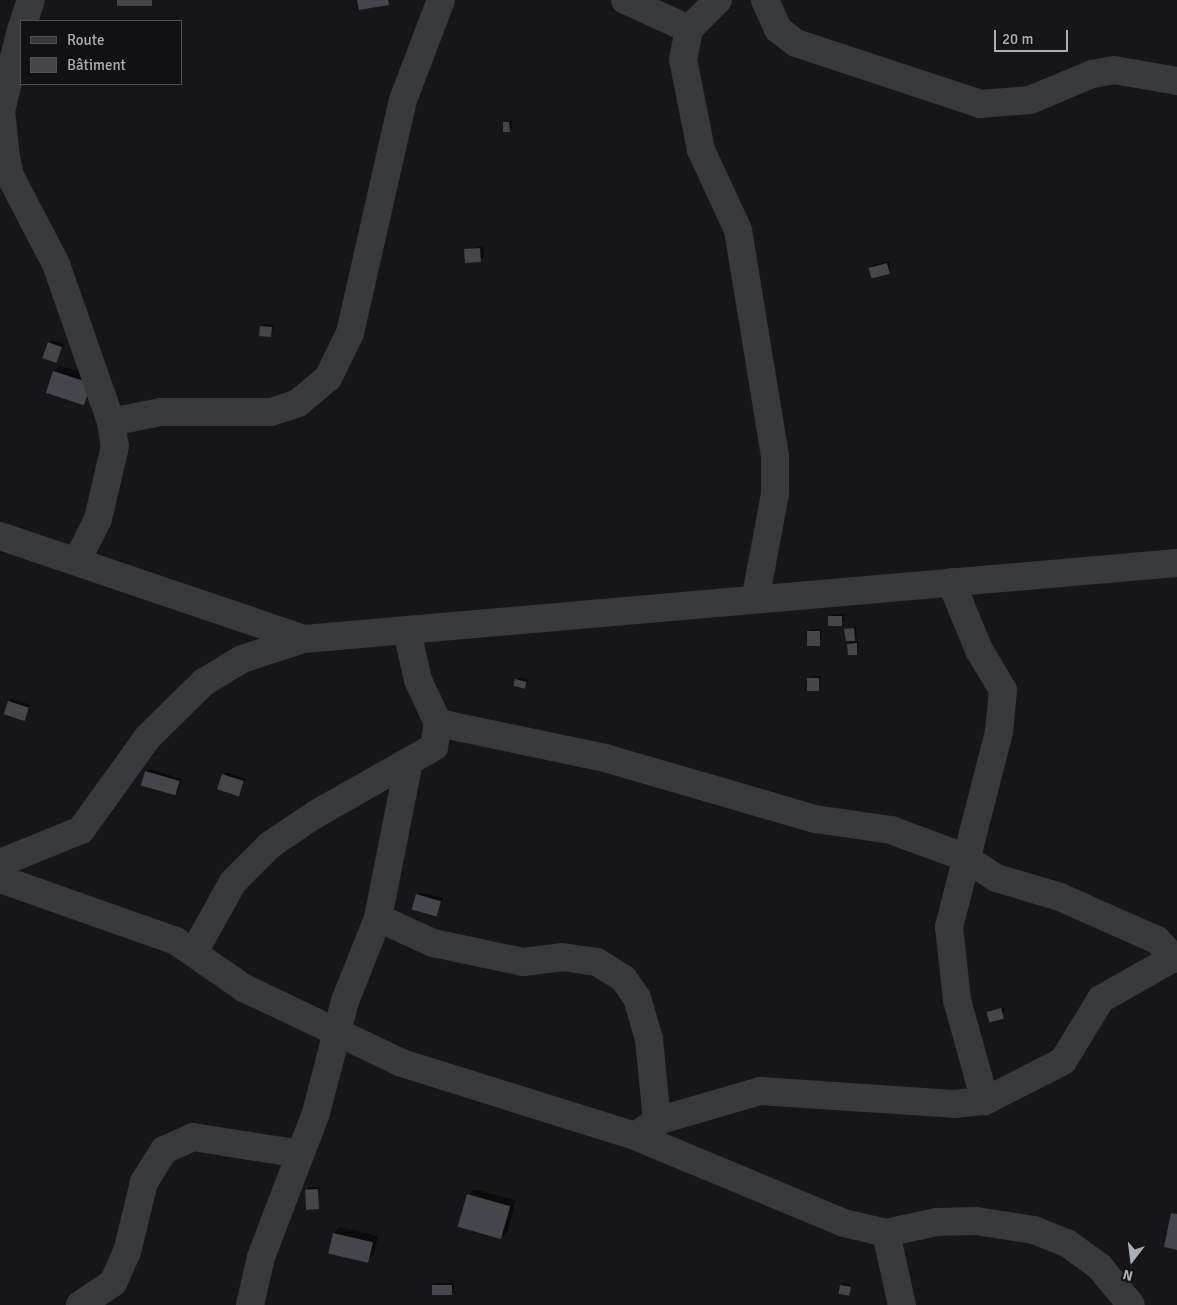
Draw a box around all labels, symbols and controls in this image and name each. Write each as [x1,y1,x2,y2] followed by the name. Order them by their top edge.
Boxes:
[20,20,182,85] legend
[997,20,1071,52] scale bar
[1002,30,1033,48] text: 20 m
[67,31,104,49] text: Route
[67,56,126,74] text: Bâtiment
[1107,1235,1157,1285] north arrow
[1121,1265,1135,1284] text: N

